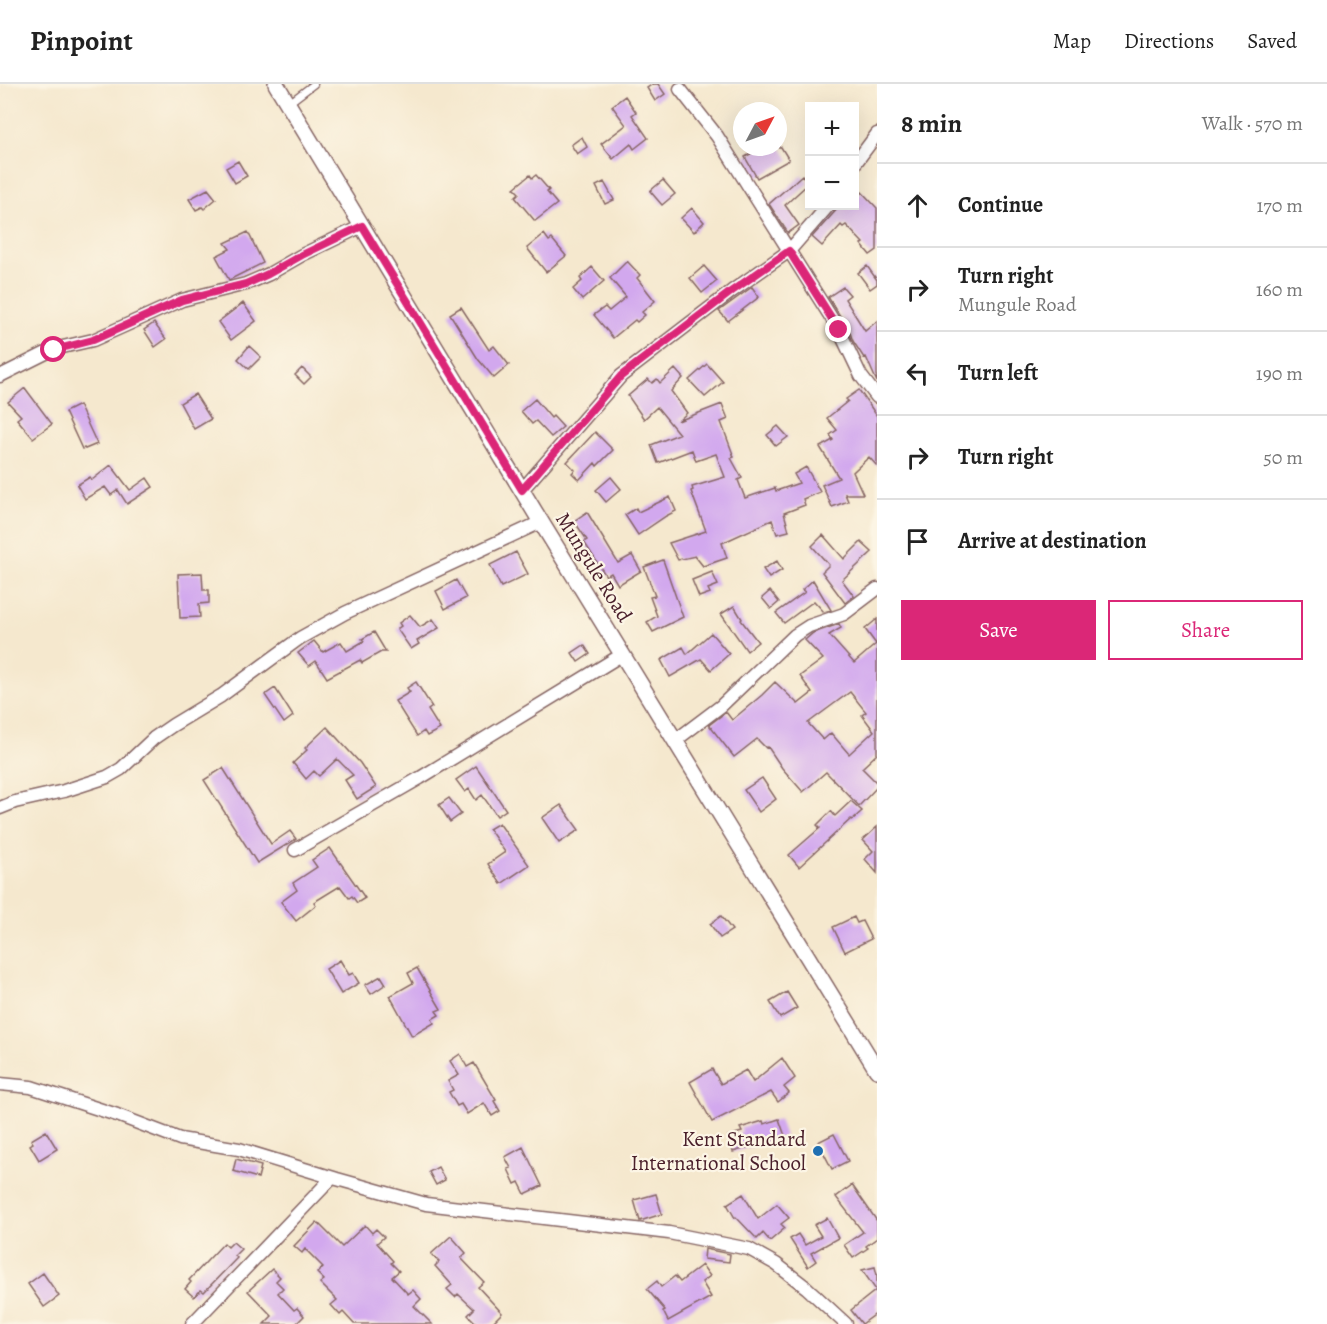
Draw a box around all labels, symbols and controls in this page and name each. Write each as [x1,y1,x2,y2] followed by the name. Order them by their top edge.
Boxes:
[30,22,133,60] text: Pinpoint
[1053,27,1091,55] text: Map
[1124,27,1214,55] text: Directions
[1247,27,1297,55] text: Saved
[733,102,787,156] north arrow
[805,102,859,210] map controls
[805,102,859,156] button: +
[901,106,962,141] text: 8 min
[1202,110,1303,137] text: Walk · 570 m
[805,156,859,210] button: −
[901,189,934,222] icon: ahead
[958,190,1043,220] text: Continue
[1257,192,1303,219] text: 170 m
[958,261,1054,291] text: Turn right
[901,273,934,306] icon: right
[1256,276,1303,303] text: 160 m
[958,291,1077,318] text: Mungule Road
[825,316,851,342] route end
[40,336,66,362] route start
[901,357,934,390] icon: left
[958,358,1038,388] text: Turn left
[1256,360,1303,387] text: 190 m
[901,441,934,474] icon: right
[958,442,1054,472] text: Turn right
[1263,444,1303,471] text: 50 m
[549,507,639,628] street label: Mungule Road
[901,525,934,558] icon: arrive
[958,526,1147,556] text: Arrive at destination
[901,600,1096,660] button: Save
[1108,600,1303,660] button: Share
[631,1125,807,1177] place label: Kent Standard International School
[811,1144,825,1158] marker: Kent Standard International School

